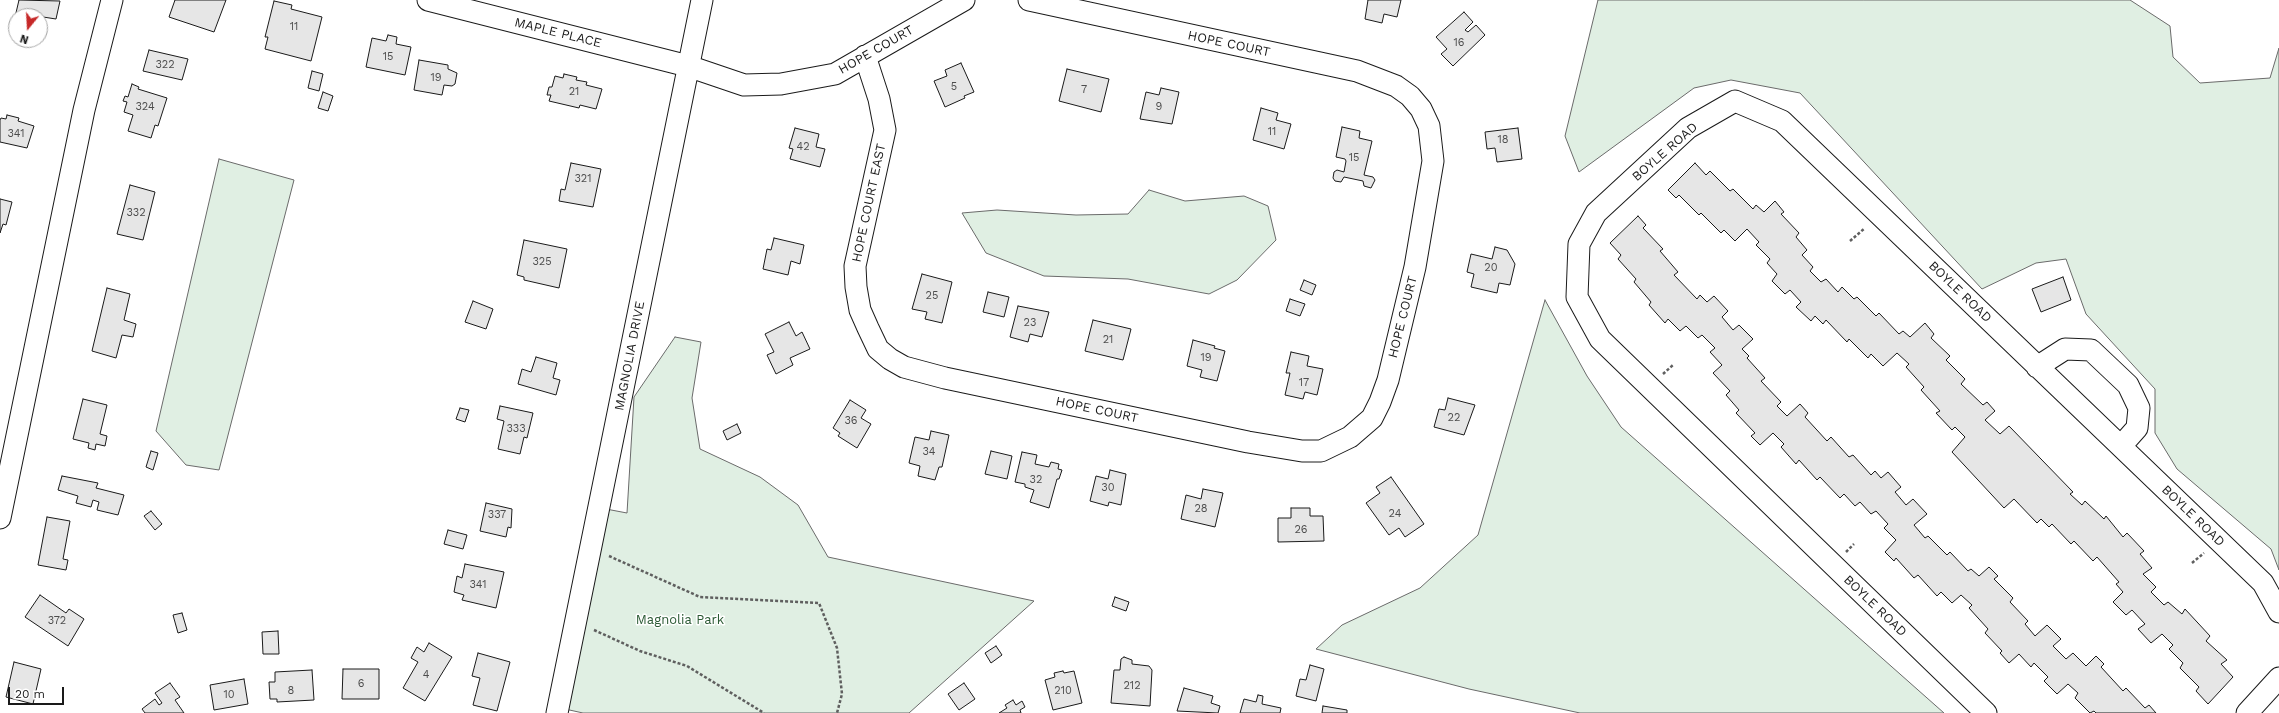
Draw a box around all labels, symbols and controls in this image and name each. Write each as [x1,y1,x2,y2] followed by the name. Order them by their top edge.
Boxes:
[8,8,48,48] north arrow
[513,15,603,51] street label: MAPLE PLACE
[290,20,298,34] house number: 11
[836,22,916,78] street label: HOPE COURT
[1186,28,1272,60] street label: HOPE COURT
[19,31,30,46] text: N
[1454,36,1464,50] house number: 16
[383,50,393,64] house number: 15
[155,58,175,72] house number: 322
[430,71,442,85] house number: 19
[951,80,957,94] house number: 5
[1081,83,1087,97] house number: 7
[569,85,579,99] house number: 21
[135,100,155,114] house number: 324
[1156,100,1162,114] house number: 9
[1629,119,1701,185] street label: BOYLE ROAD
[1268,125,1276,139] house number: 11
[7,127,25,141] house number: 341
[1497,133,1509,147] house number: 18
[796,140,810,154] house number: 42
[849,142,889,264] street label: HOPE COURT EAST
[1349,151,1359,165] house number: 15
[574,172,592,186] house number: 321
[126,206,146,220] house number: 332
[532,255,552,269] house number: 325
[1925,258,1995,326] street label: BOYLE ROAD
[1484,261,1498,275] house number: 20
[1385,274,1421,360] street label: HOPE COURT
[926,289,938,303] house number: 25
[612,300,648,412] street label: MAGNOLIA DRIVE
[1024,316,1036,330] house number: 23
[1103,333,1113,347] house number: 21
[1200,351,1212,365] house number: 19
[1299,376,1309,390] house number: 17
[1054,394,1140,426] street label: HOPE COURT
[1448,411,1460,425] house number: 22
[844,414,858,428] house number: 36
[506,422,526,436] house number: 333
[922,445,936,459] house number: 34
[1030,473,1042,487] house number: 32
[1101,481,1115,495] house number: 30
[2158,482,2228,550] street label: BOYLE ROAD
[1194,502,1208,516] house number: 28
[1389,507,1401,521] house number: 24
[488,508,506,522] house number: 337
[1294,523,1308,537] house number: 26
[1840,572,1910,640] street label: BOYLE ROAD
[469,578,487,592] house number: 341
[636,612,724,628] park label: Magnolia Park
[48,614,66,628] house number: 372
[423,668,429,682] house number: 4
[358,677,364,691] house number: 6
[10,679,66,705] scale bar
[1123,679,1141,693] house number: 212
[288,684,294,698] house number: 8
[1054,684,1072,698] house number: 210
[15,687,45,701] text: 20 m
[223,688,235,702] house number: 10

